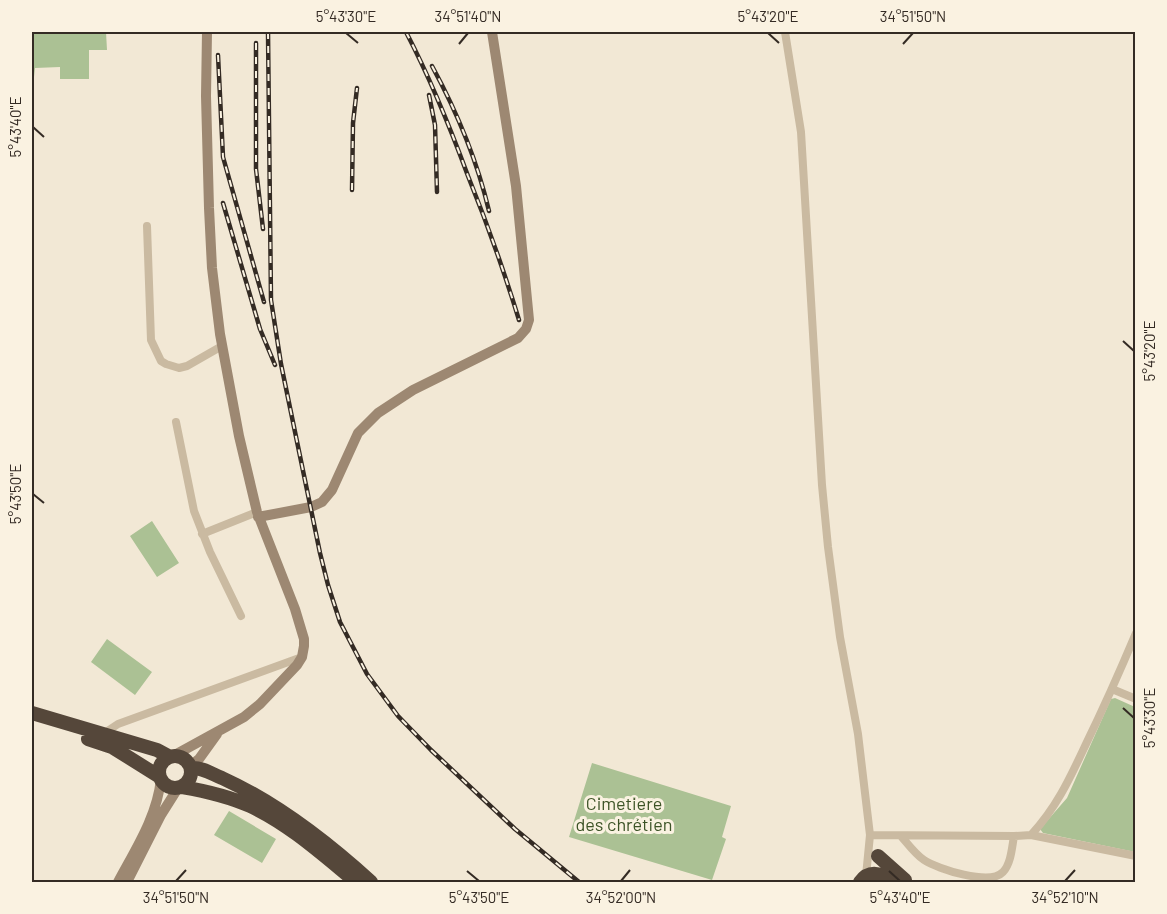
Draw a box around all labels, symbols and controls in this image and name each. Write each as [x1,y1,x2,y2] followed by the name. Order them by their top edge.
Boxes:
[316,7,376,25] text: 5°43'30"E
[435,7,501,25] text: 34°51'40"N
[738,7,798,25] text: 5°43'20"E
[880,7,946,25] text: 34°51'50"N
[6,96,24,158] text: 5°43'40"E
[1140,321,1158,381] text: 5°43'20"E
[6,464,24,524] text: 5°43'50"E
[1140,688,1158,748] text: 5°43'30"E
[576,792,672,835] park label: Cimetiere des chrétien
[143,888,209,906] text: 34°51'50"N
[449,888,509,906] text: 5°43'50"E
[586,888,656,906] text: 34°52'00"N
[869,888,931,906] text: 5°43'40"E
[1031,888,1099,906] text: 34°52'10"N

